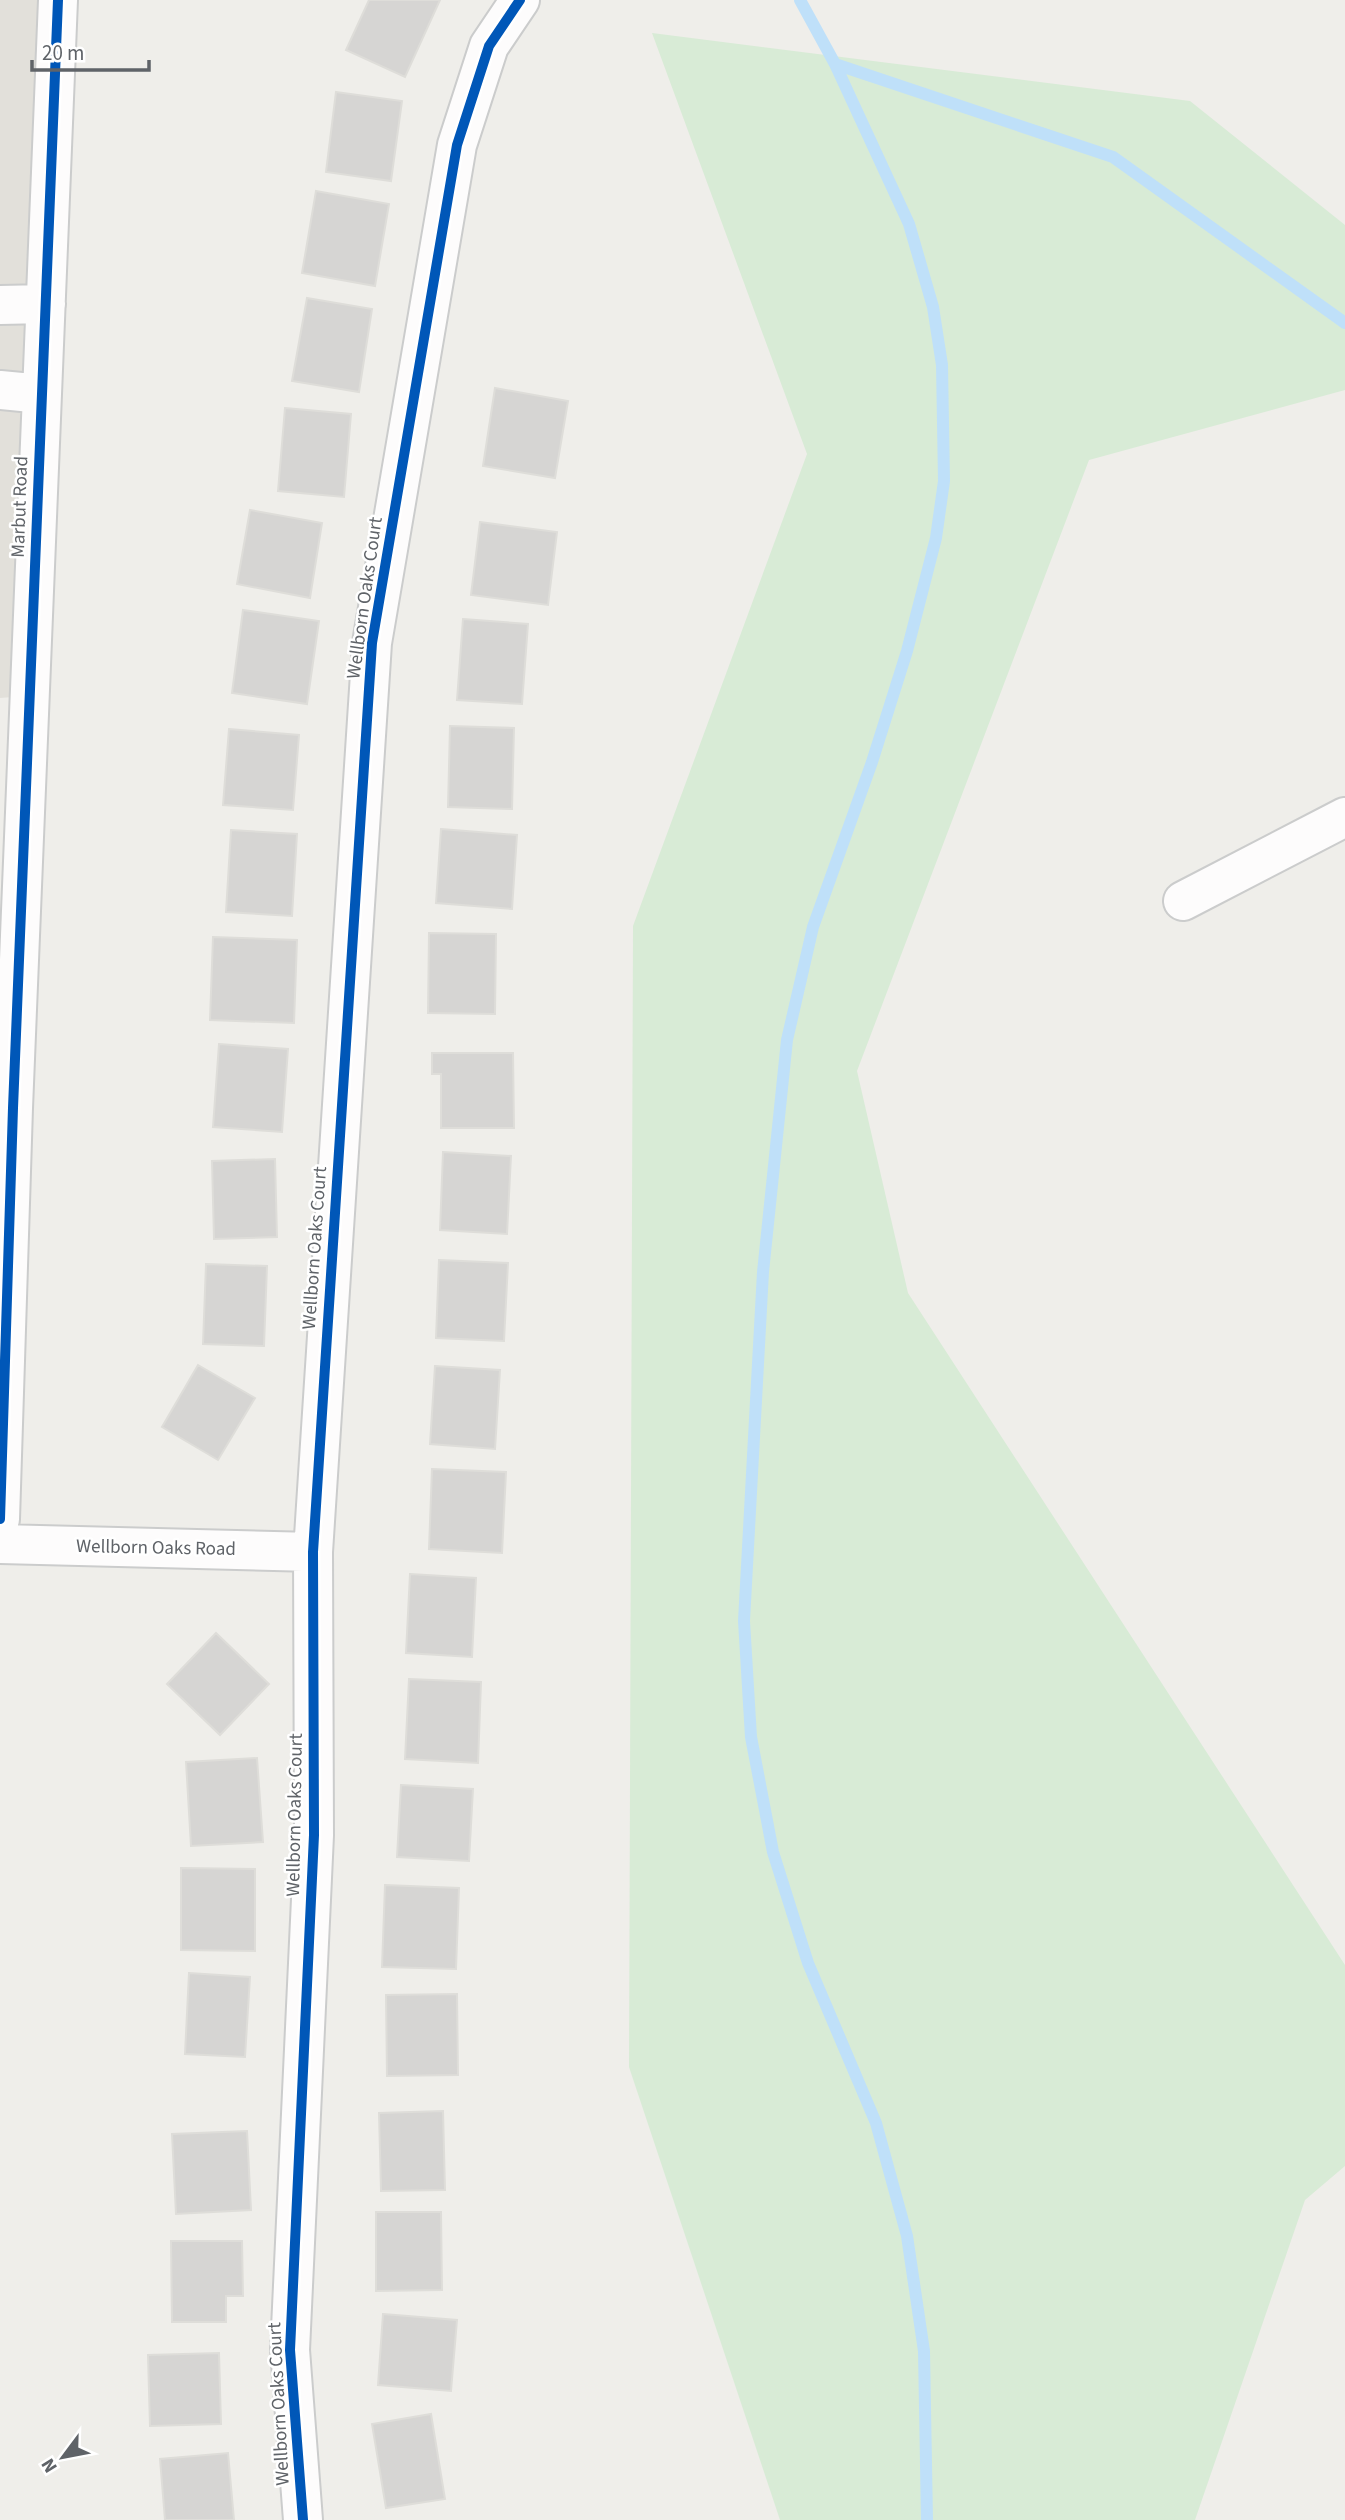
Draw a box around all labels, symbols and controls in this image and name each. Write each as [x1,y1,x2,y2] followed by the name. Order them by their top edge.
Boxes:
[32,28,149,72] scale bar
[42,38,84,68] text: 20 m
[5,456,35,558] street label: Marbut Road
[340,515,390,681] street label: Wellborn Oaks Court
[296,1165,334,1330] street label: Wellborn Oaks Court
[76,1533,236,1563] street label: Wellborn Oaks Road
[280,1732,310,1897] street label: Wellborn Oaks Court
[261,2321,297,2486] street label: Wellborn Oaks Court
[28,2422,98,2492] north arrow
[35,2453,65,2478] text: N

